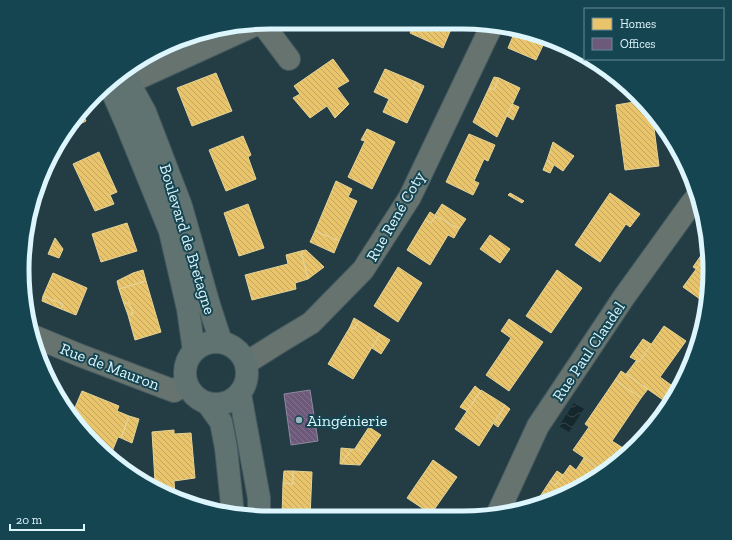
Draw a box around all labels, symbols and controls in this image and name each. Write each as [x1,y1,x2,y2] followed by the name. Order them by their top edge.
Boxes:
[584,8,724,60] legend
[620,17,656,31] text: Homes
[620,37,656,51] text: Offices
[156,162,219,317] street label: Boulevard de Bretagne
[362,167,429,264] street label: Rue René Coty
[548,298,629,404] street label: Rue Paul Claudel
[58,339,163,394] street label: Rue de Mauron
[307,411,387,430] place label: Aingénierie
[294,415,304,425] marker: Aingénierie
[10,506,84,532] scale bar
[16,513,43,527] text: 20 m

